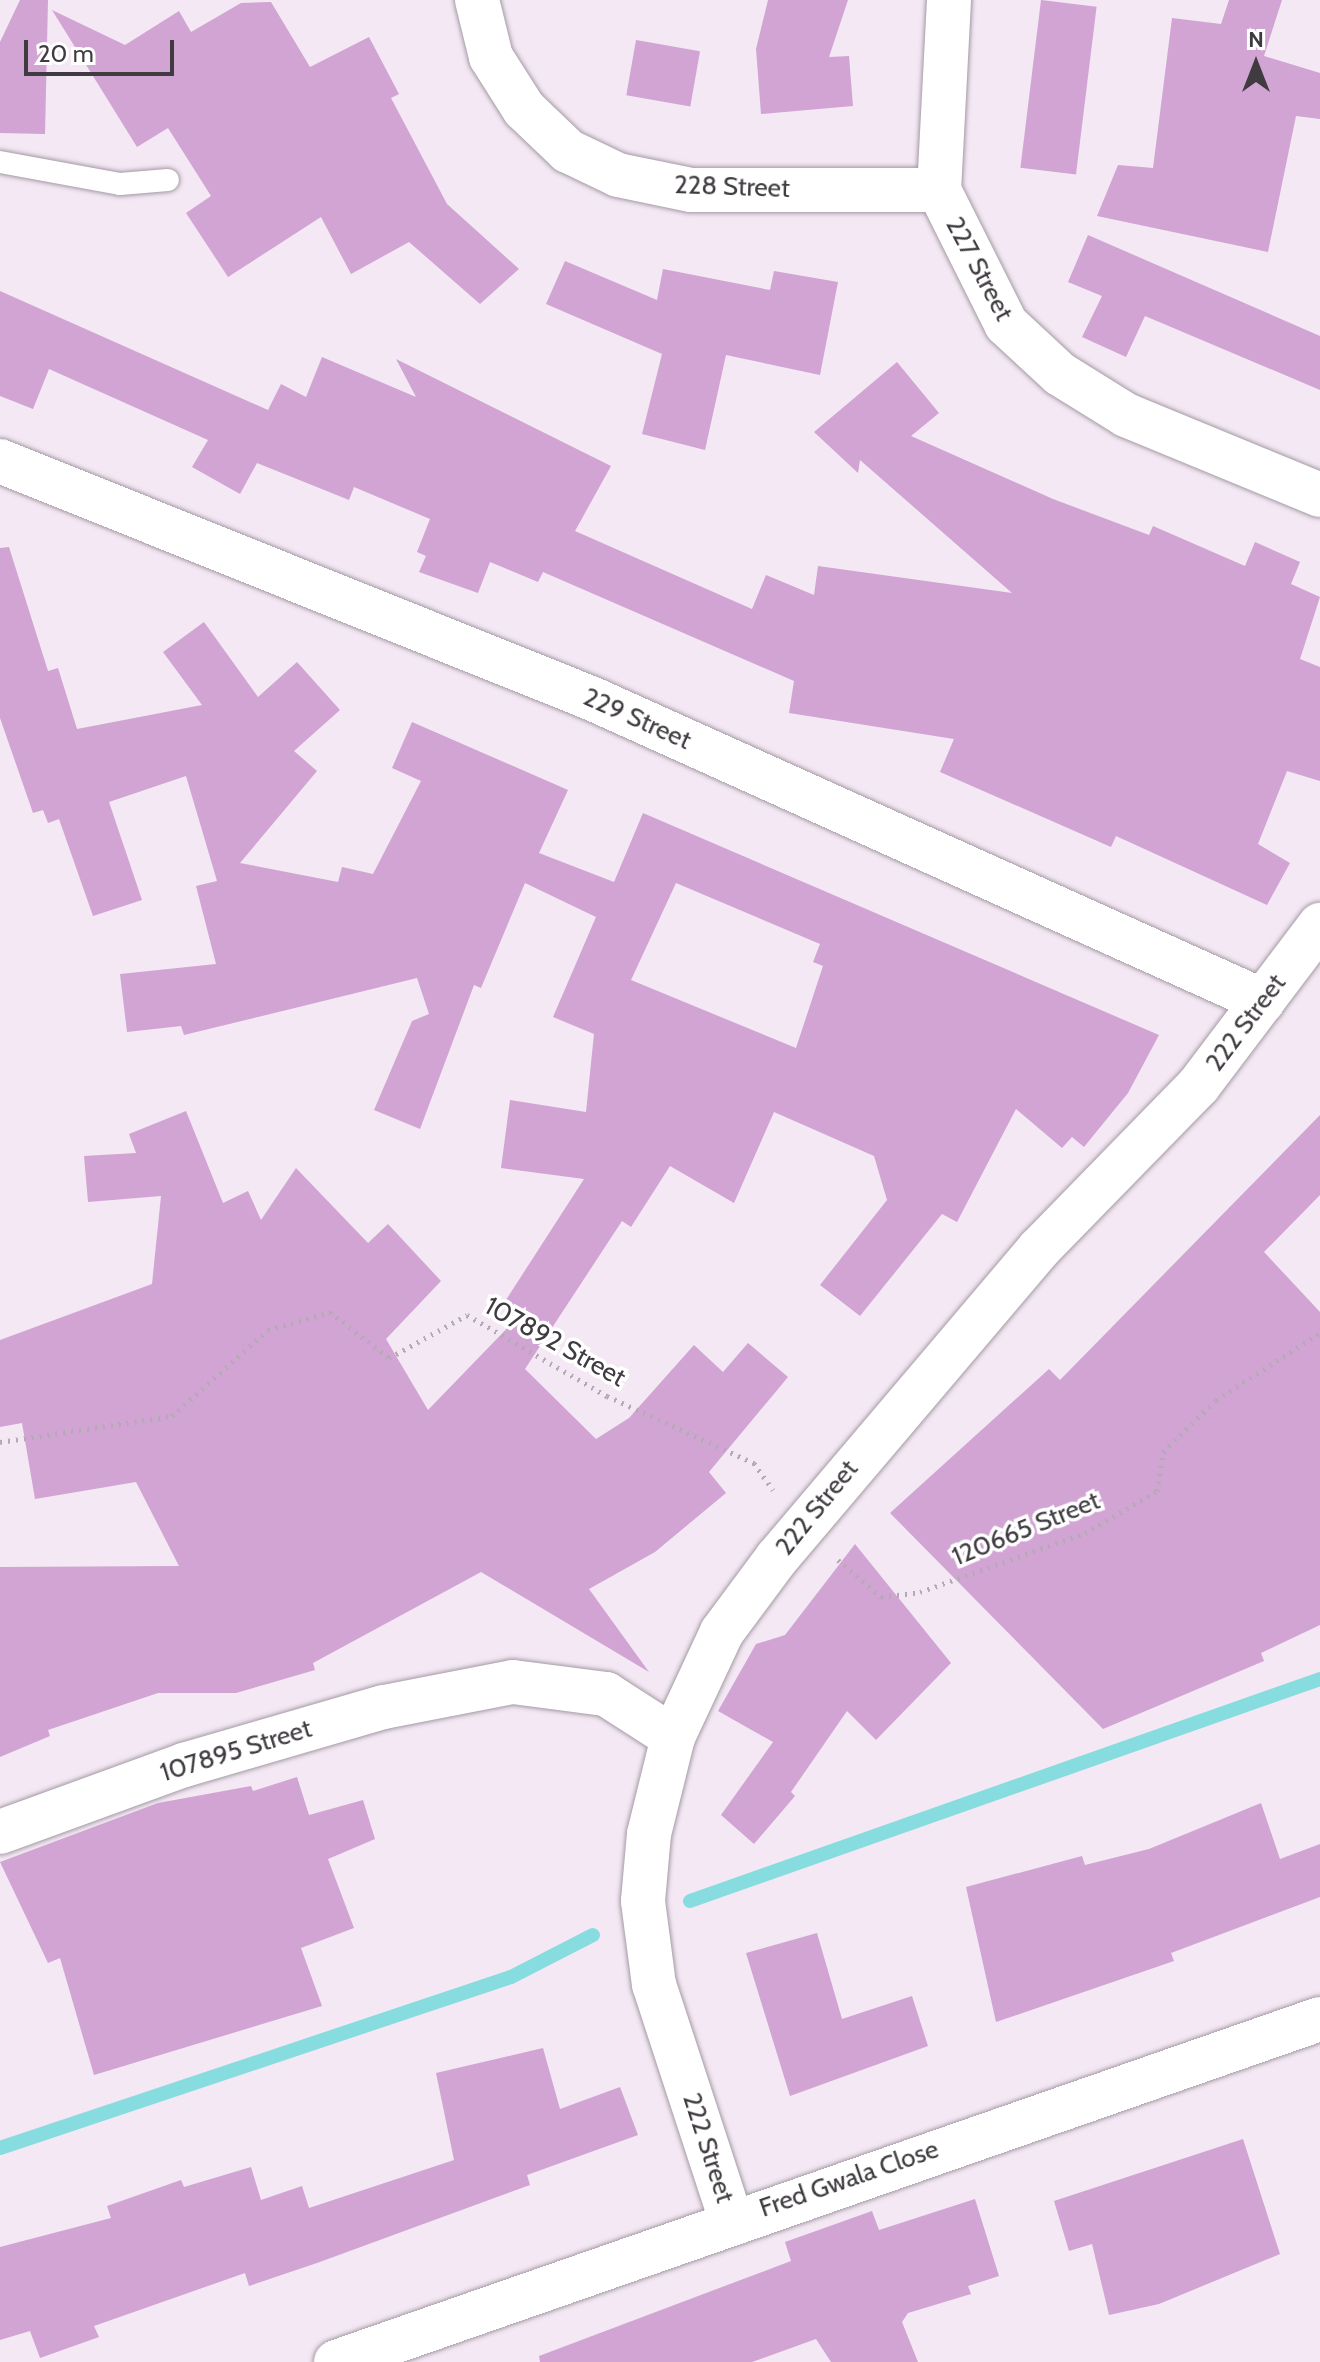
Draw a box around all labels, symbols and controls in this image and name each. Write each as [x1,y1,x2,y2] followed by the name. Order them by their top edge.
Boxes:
[28,24,178,74] scale bar
[1216,24,1296,104] north arrow
[1248,26,1264,53] text: N
[38,39,94,68] text: 20 m
[674,169,790,205] street label: 228 Street
[939,212,1019,326] street label: 227 Street
[578,681,696,757] street label: 229 Street
[1199,968,1293,1078] street label: 222 Street
[479,1290,631,1394] street label: 107892 Street
[769,1454,865,1562] street label: 222 Street
[948,1485,1104,1573] street label: 120665 Street
[157,1713,315,1789] street label: 107895 Street
[676,2089,740,2207] street label: 222 Street
[755,2134,943,2224] street label: Fred Gwala Close

